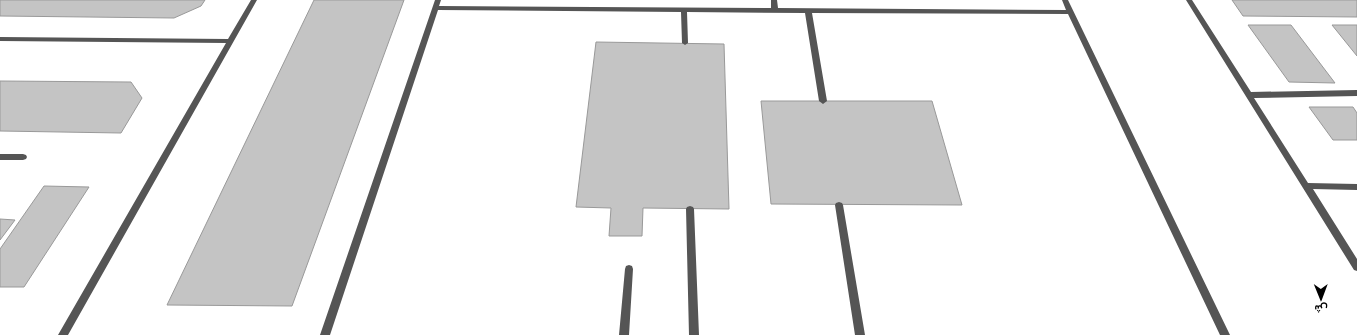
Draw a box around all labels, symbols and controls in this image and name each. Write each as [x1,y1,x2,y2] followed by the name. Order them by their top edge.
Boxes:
[1301,279,1341,319] north arrow
[1314,302,1328,316] text: ش

